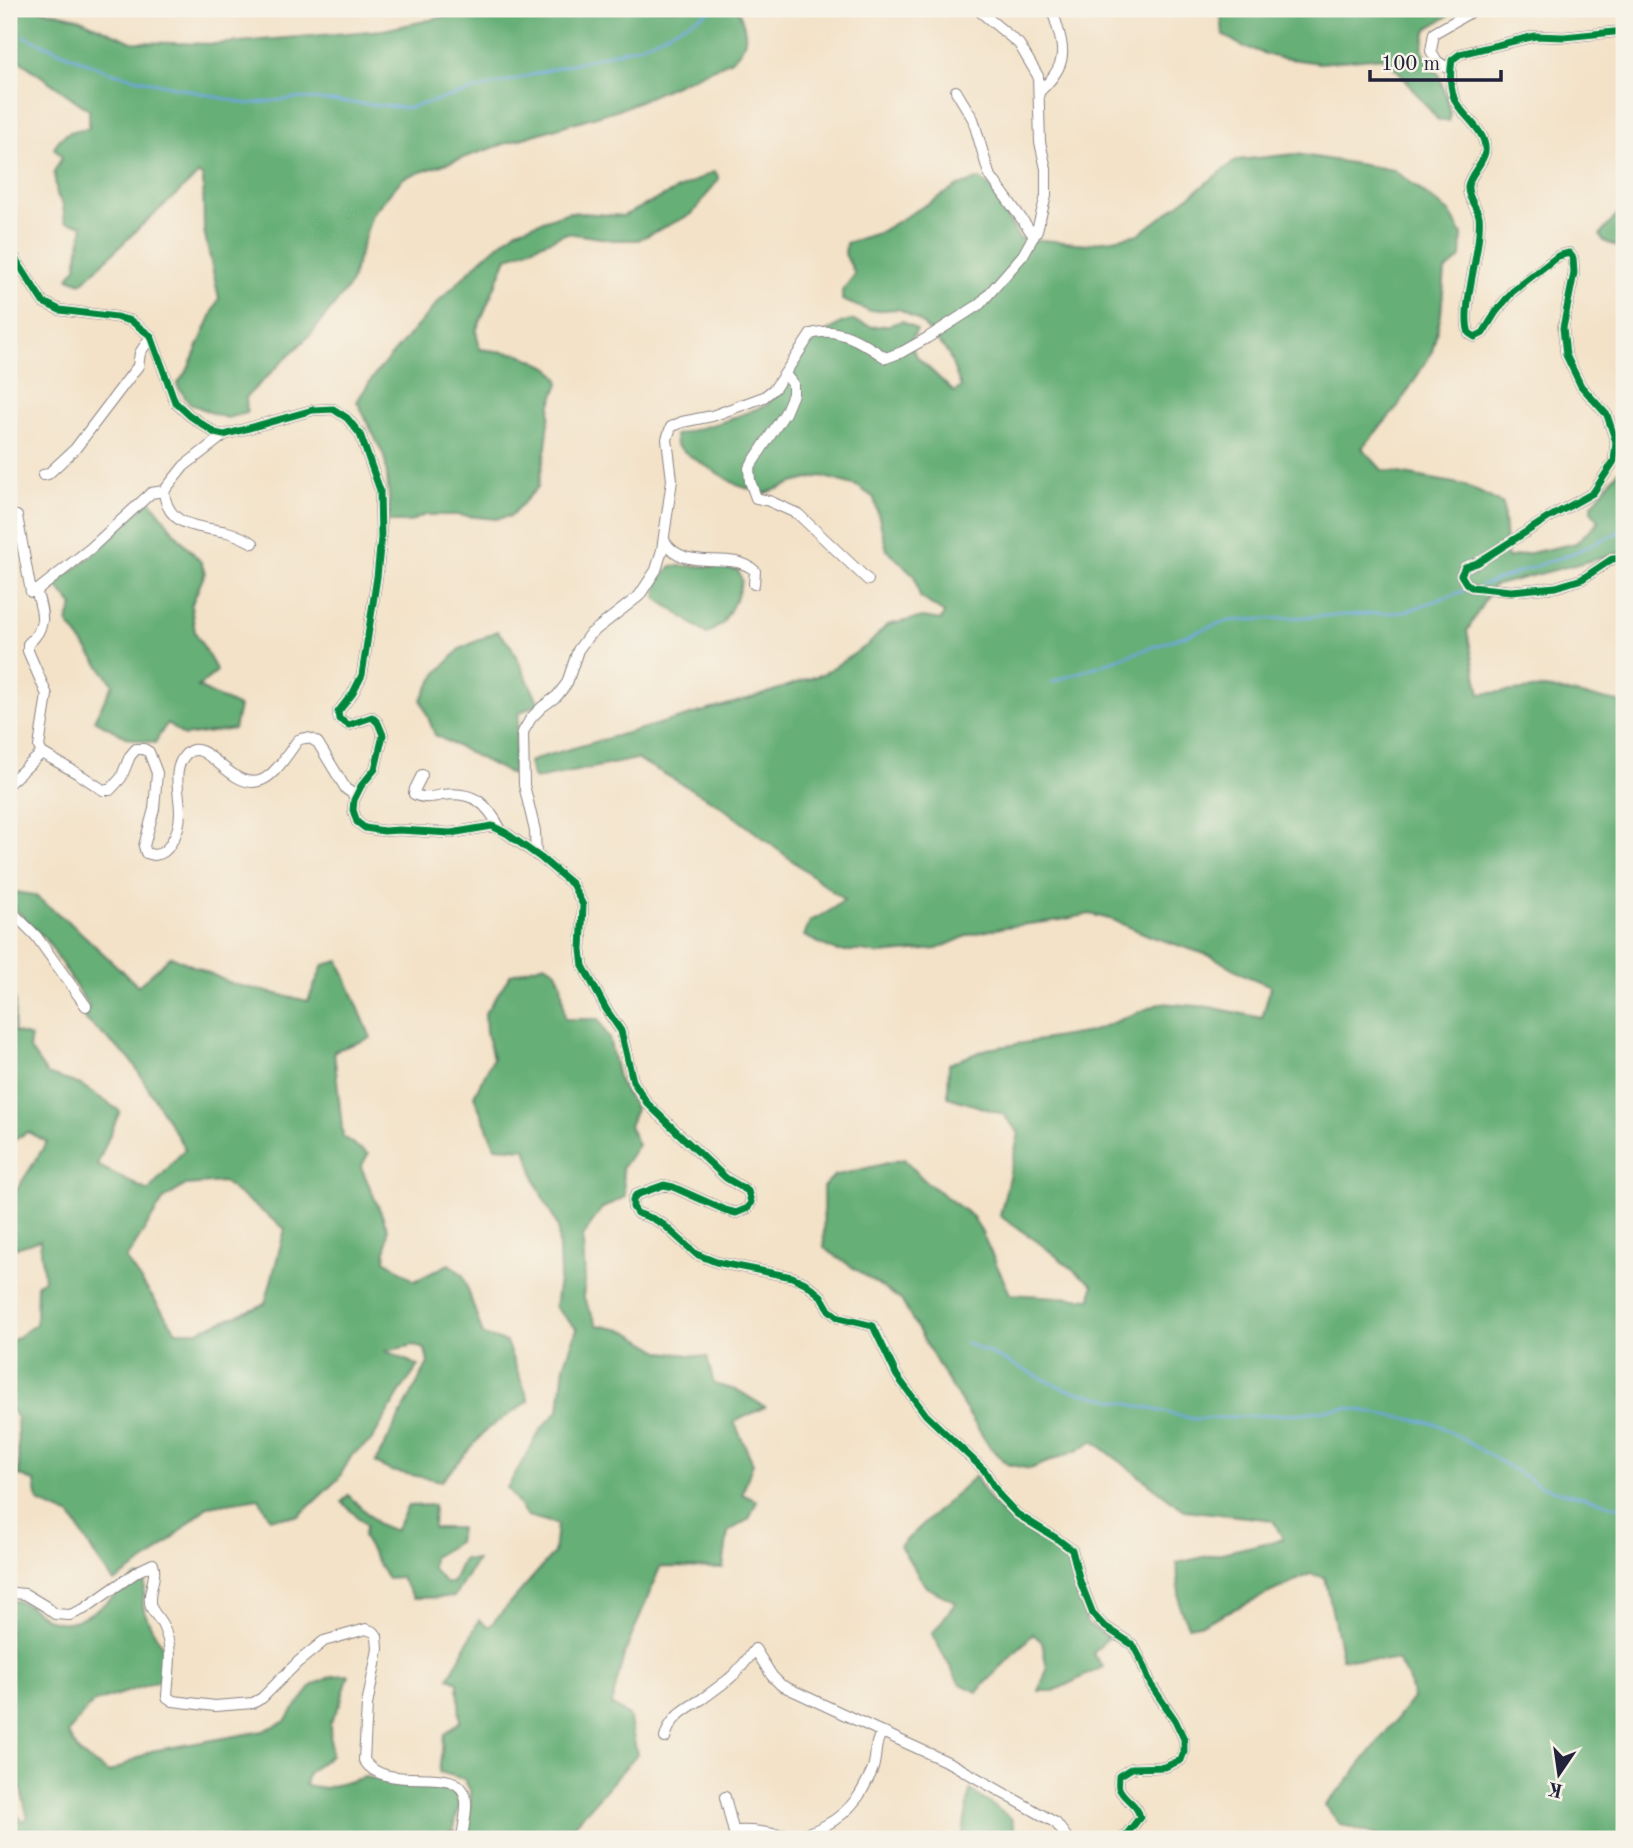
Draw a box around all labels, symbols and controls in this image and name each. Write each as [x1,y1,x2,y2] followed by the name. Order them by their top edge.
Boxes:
[1370,38,1502,82] scale bar
[1381,54,1440,75] text: 100 m
[1524,1740,1594,1810] north arrow
[1546,1777,1565,1799] text: K

